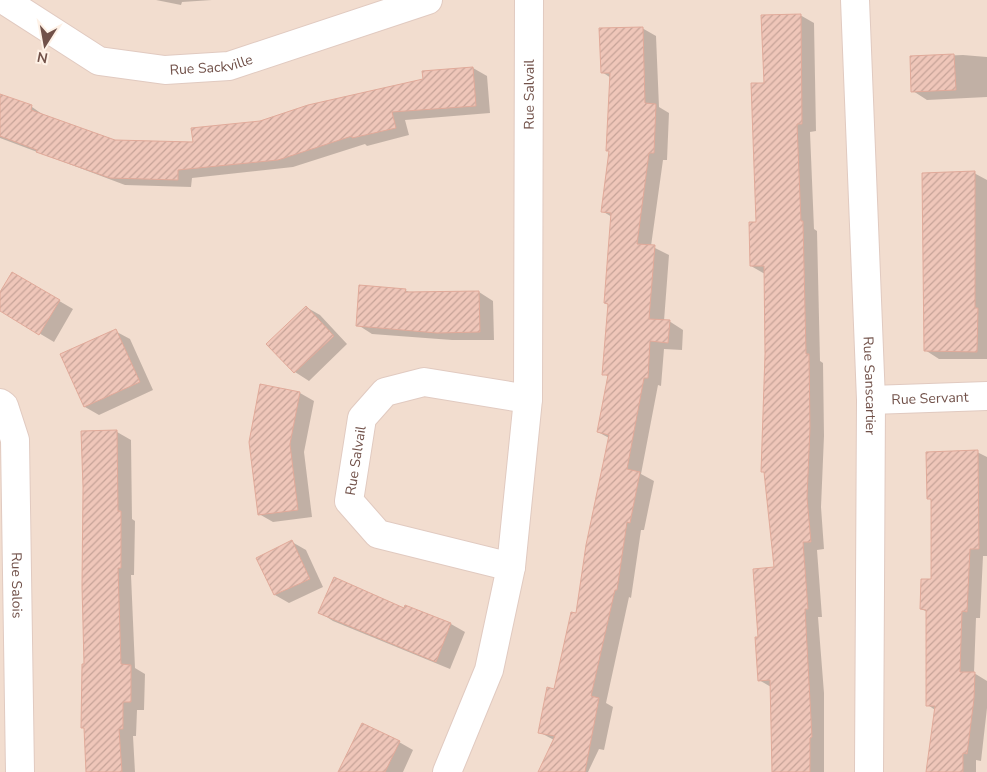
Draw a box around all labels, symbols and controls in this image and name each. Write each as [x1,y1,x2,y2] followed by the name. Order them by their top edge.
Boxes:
[20,20,70,70] north arrow
[36,47,50,68] text: N
[169,49,255,79] street label: Rue Sackville
[519,59,538,130] street label: Rue Salvail
[859,336,881,435] street label: Rue Sanscartier
[891,387,969,409] street label: Rue Servant
[341,423,370,497] street label: Rue Salvail
[7,552,27,619] street label: Rue Salois

